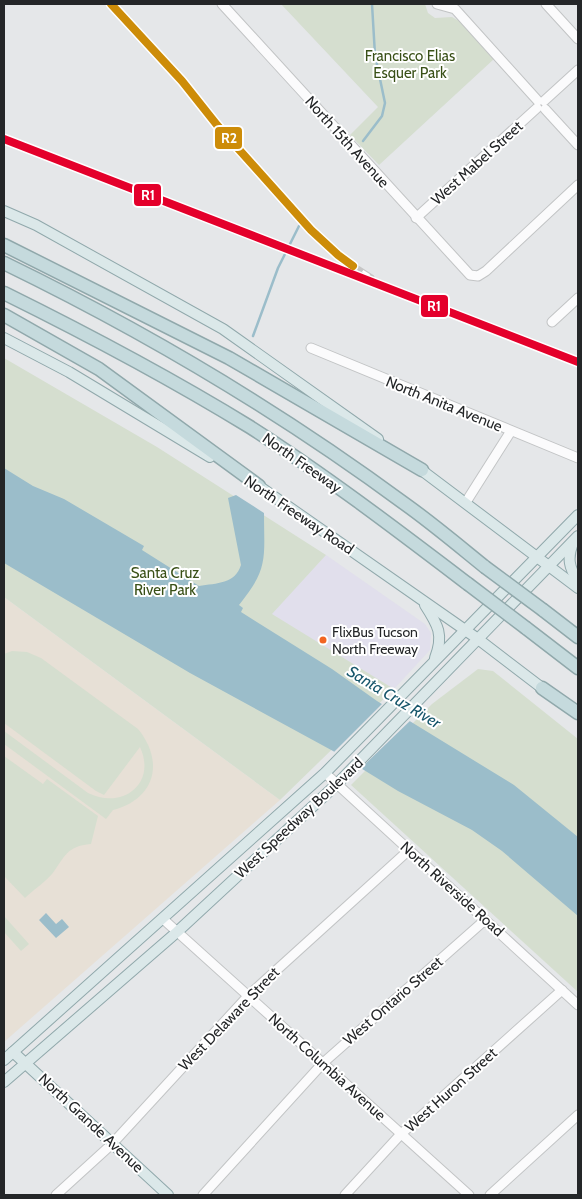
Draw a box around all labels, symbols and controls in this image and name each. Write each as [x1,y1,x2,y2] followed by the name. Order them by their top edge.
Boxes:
[365,47,455,82] park label: Francisco Elias Esquer Park
[301,92,393,192] street label: North 15th Avenue
[428,117,526,209] street label: West Mabel Street
[214,126,243,150] line badge: R2
[221,129,237,147] text: R2
[133,183,162,207] line badge: R1
[141,186,155,204] text: R1
[420,294,449,318] line badge: R1
[427,297,441,315] text: R1
[383,372,505,436] street label: North Anita Avenue
[259,429,345,497] street label: North Freeway
[241,472,357,558] street label: North Freeway Road
[131,564,199,599] park label: Santa Cruz River Park
[332,623,418,658] place label: FlixBus Tucson North Freeway
[318,635,328,645] marker: FlixBus Tucson North Freeway
[344,662,445,733] water label: Santa Cruz River
[231,754,367,882] street label: West Speedway Boulevard
[397,838,507,940] street label: North Riverside Road
[340,953,446,1049] street label: West Ontario Street
[175,963,283,1075] street label: West Delaware Street
[265,1010,390,1125] street label: North Columbia Avenue
[401,1044,501,1136] street label: West Huron Street
[35,1070,147,1177] street label: North Grande Avenue

